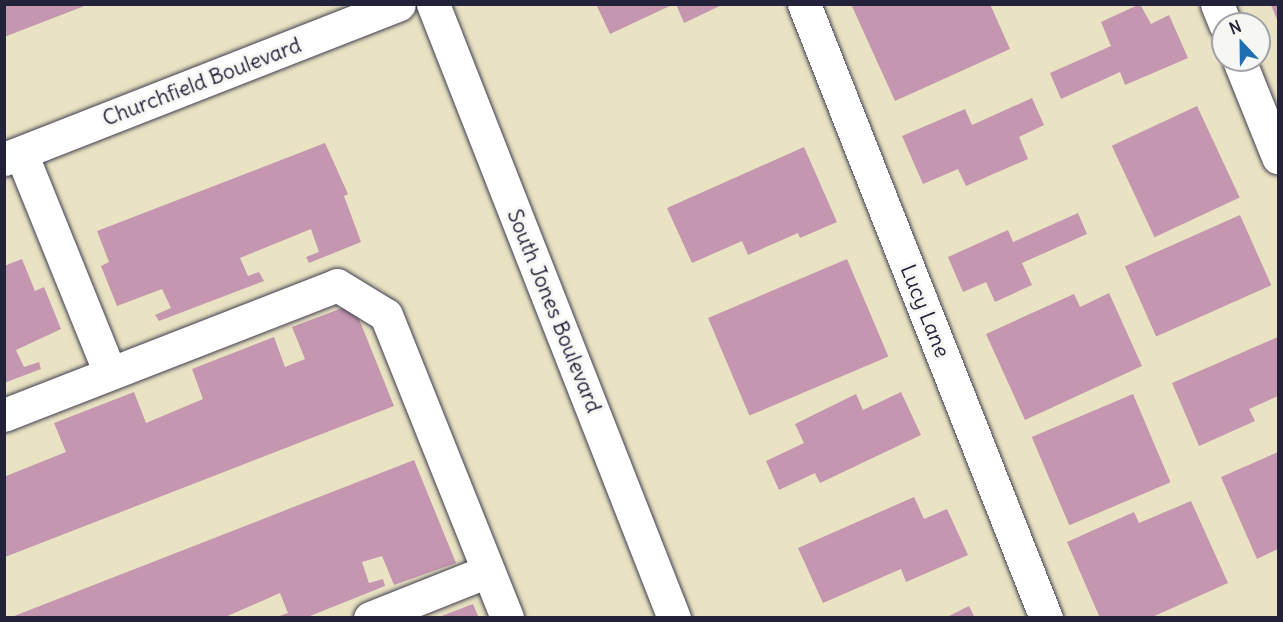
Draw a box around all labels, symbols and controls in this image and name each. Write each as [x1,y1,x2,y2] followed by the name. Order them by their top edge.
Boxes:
[1211,12,1271,72] north arrow
[1226,16,1244,39] text: N
[99,32,305,132] street label: Churchfield Boulevard
[502,206,606,416] street label: South Jones Boulevard
[895,261,955,361] street label: Lucy Lane

